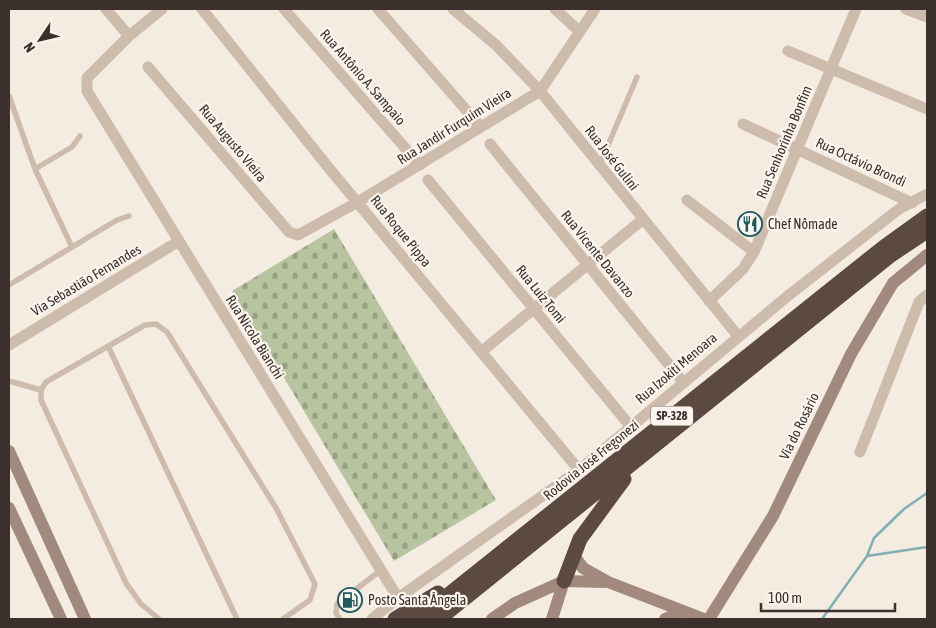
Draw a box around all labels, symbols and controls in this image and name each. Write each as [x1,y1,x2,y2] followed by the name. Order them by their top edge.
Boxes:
[15,15,65,65] north arrow
[317,26,409,128] street label: Rua Antônio A. Sampaio
[20,39,38,55] text: N
[753,83,815,201] street label: Rua Senhorinha Bonfim
[394,85,514,167] street label: Rua Jandir Furquim Vieira
[196,101,270,185] street label: Rua Augusto Vieira
[582,123,642,193] street label: Rua José Gulini
[813,134,909,190] street label: Rua Octávio Brondi
[367,192,435,270] street label: Rua Roque Pippa
[558,207,638,301] street label: Rua Vicente Davanzo
[737,211,763,237] restaurant icon: Chef Nômade
[768,216,838,232] place label: Chef Nômade
[28,241,144,319] street label: Via Sebastião Fernandes
[513,262,569,326] street label: Rua Luiz Tomi
[223,292,287,382] street label: Rua Nicola Bianchi
[632,329,720,407] street label: Rua Izokiti Menoara
[776,390,822,462] street label: Via do Rosário
[651,406,693,426] road number: SP-328
[540,417,642,503] street label: Rodovia José Fregonezi
[761,580,895,612] scale bar
[337,587,363,613] fuel station icon: Posto Santa Ângela
[768,589,802,606] text: 100 m
[368,592,466,608] place label: Posto Santa Ângela

